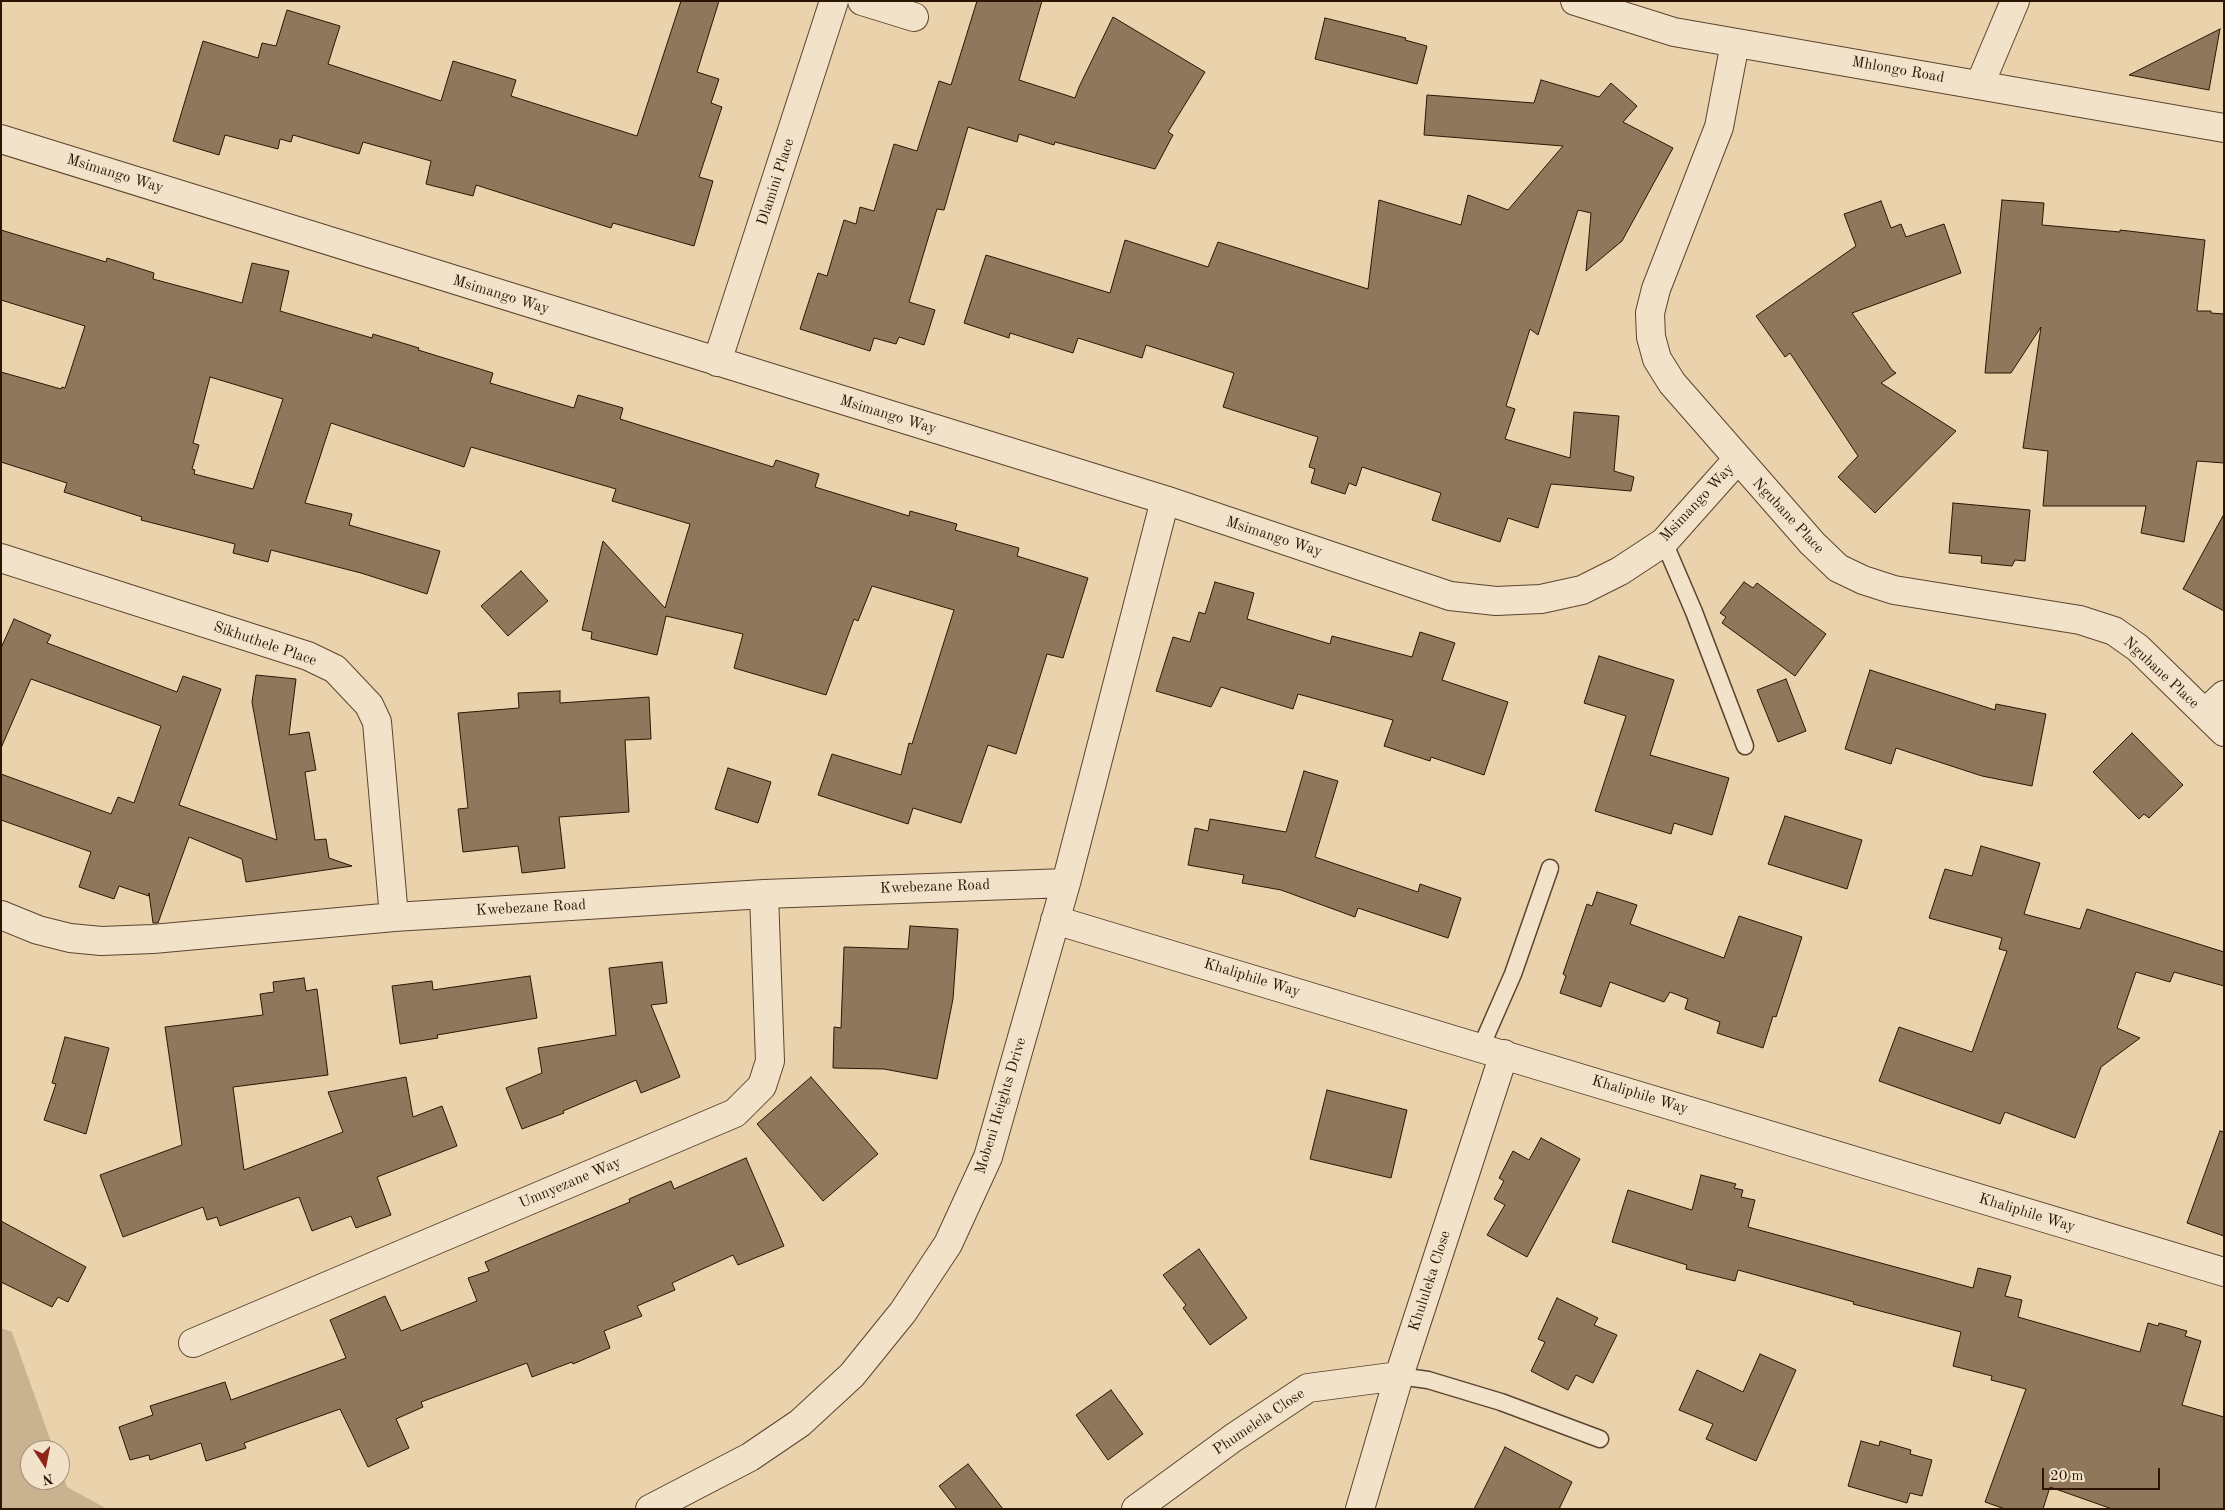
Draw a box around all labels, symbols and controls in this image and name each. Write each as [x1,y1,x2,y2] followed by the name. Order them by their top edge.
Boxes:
[1850,53,1946,87] street label: Mhlongo Road
[753,136,799,228] street label: Dlamini Place
[64,151,166,197] street label: Msimango Way
[450,272,552,318] street label: Msimango Way
[837,392,939,438] street label: Msimango Way
[1656,460,1738,546] street label: Msimango Way
[1748,474,1828,558] street label: Ngubane Place
[1224,513,1324,561] street label: Msimango Way
[211,618,319,670] street label: Sikhuthele Place
[2119,633,2203,713] street label: Ngubane Place
[880,876,990,898] street label: Kwebezane Road
[475,896,587,920] street label: Kwebezane Road
[1202,955,1302,1001] street label: Khaliphile Way
[972,1035,1030,1177] street label: Mobeni Heights Drive
[1590,1072,1690,1118] street label: Khaliphile Way
[516,1153,624,1213] street label: Umnyezane Way
[1977,1190,2077,1236] street label: Khaliphile Way
[1405,1228,1455,1334] street label: Khululeka Close
[1210,1385,1308,1459] street label: Phumelela Close
[20,1440,70,1490] north arrow
[2045,1458,2162,1490] scale bar
[2050,1469,2084,1484] text: 20 m
[41,1471,54,1487] text: N

